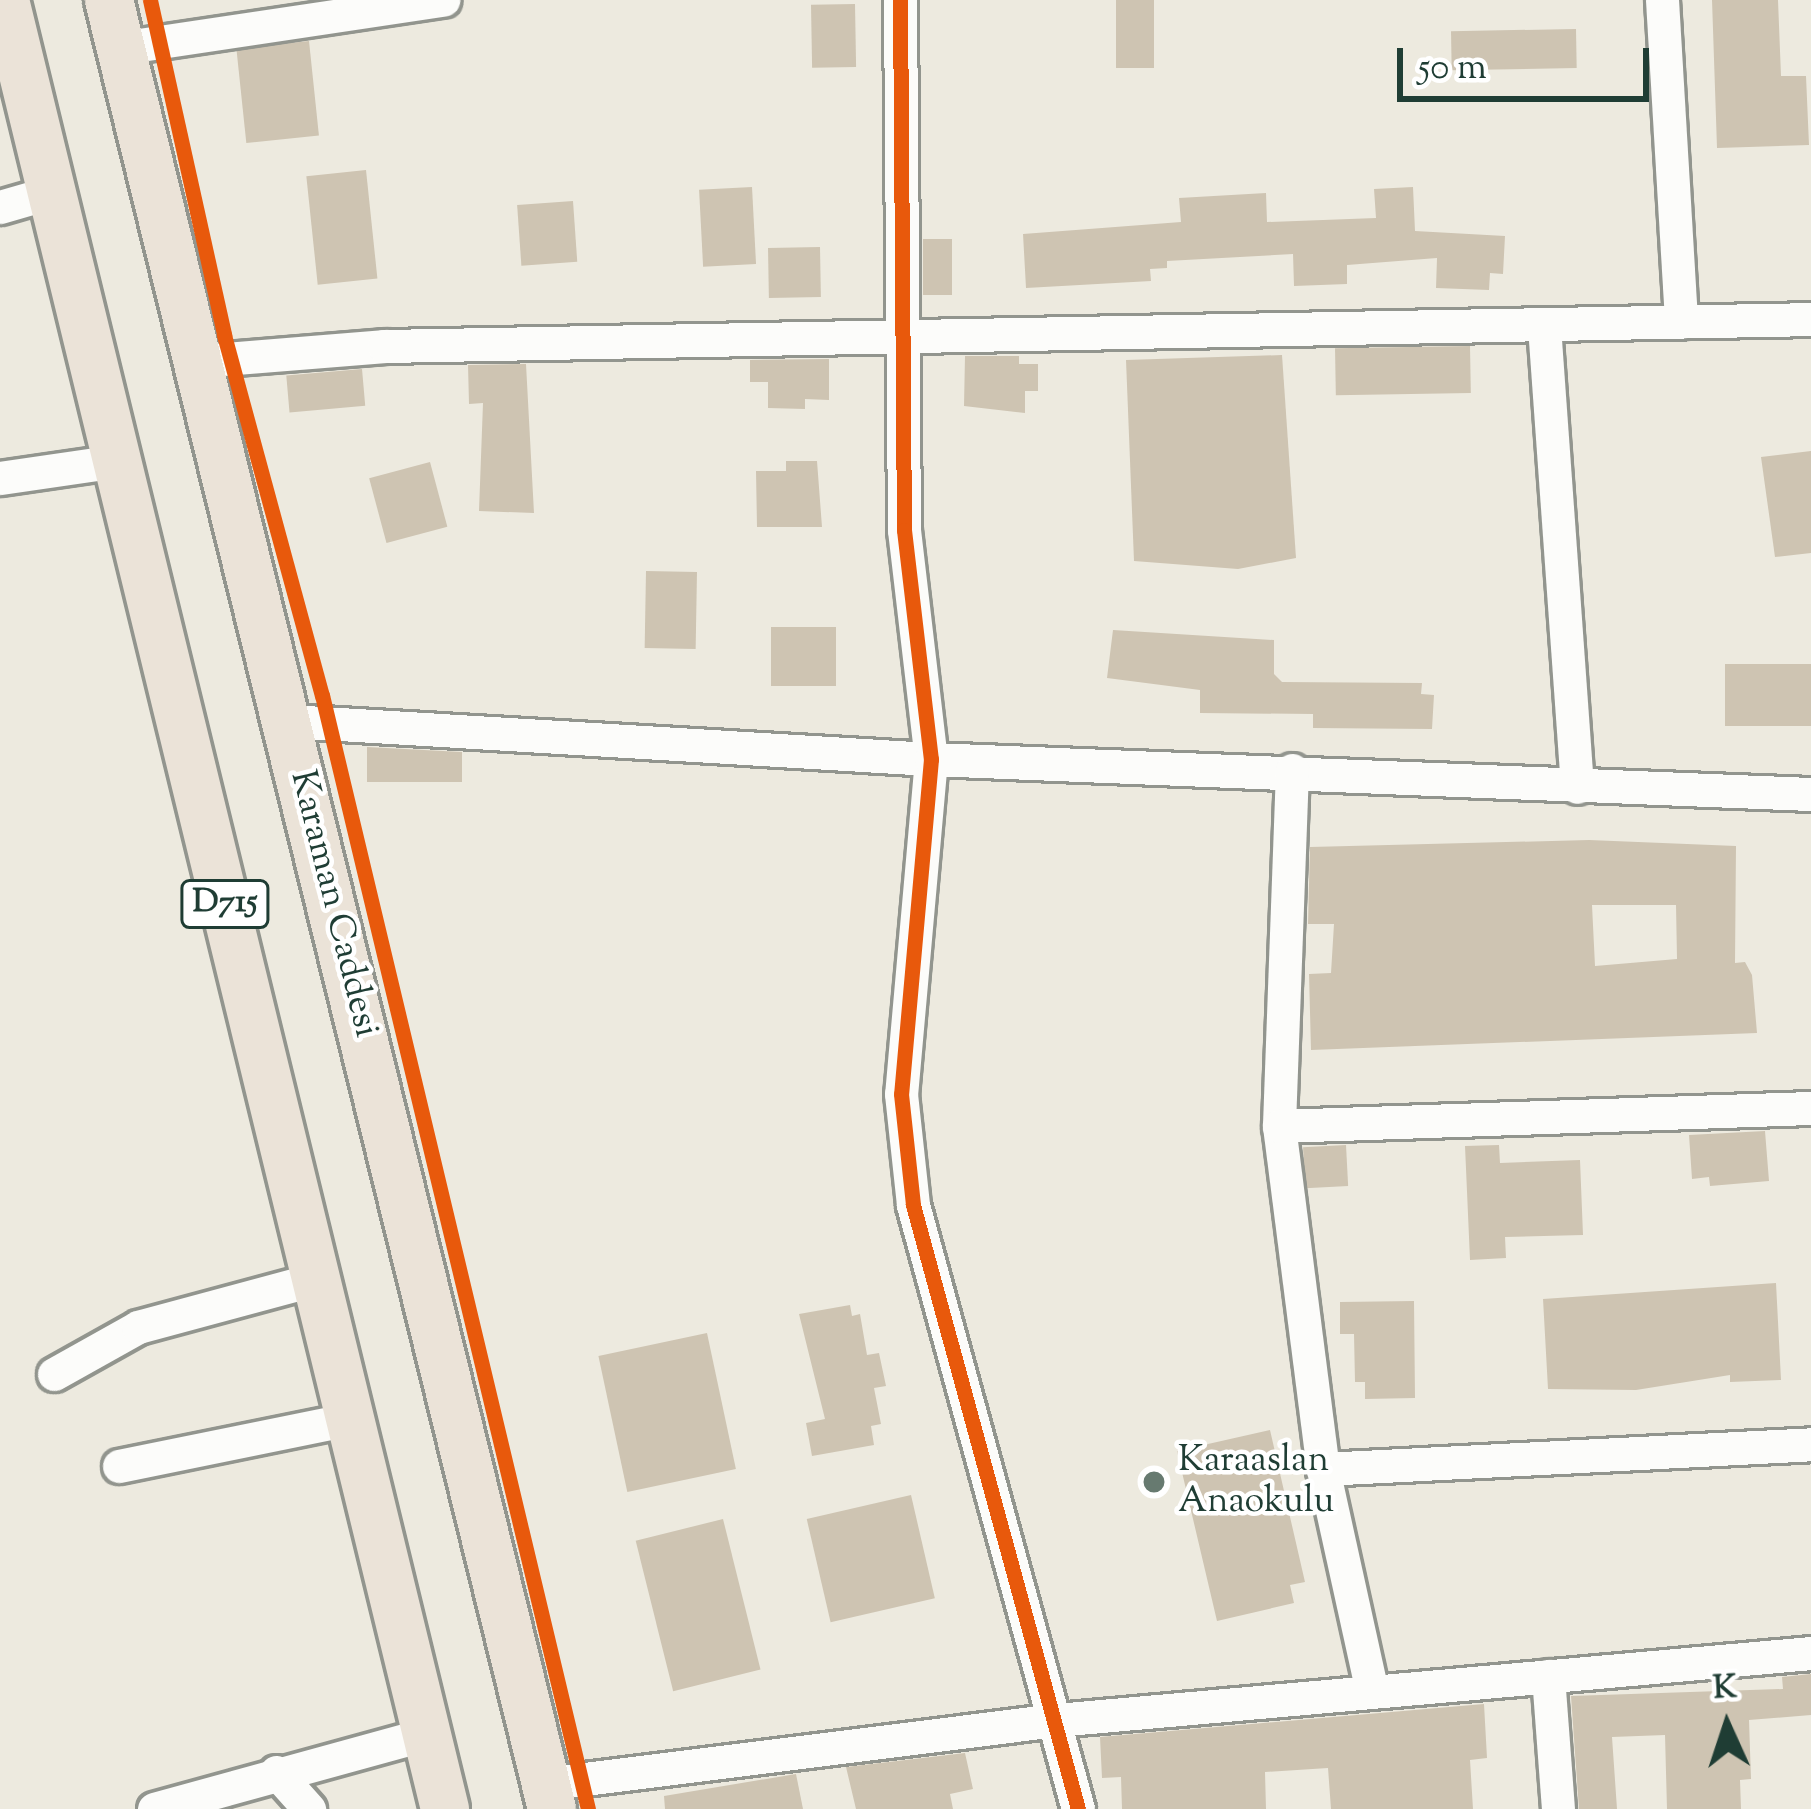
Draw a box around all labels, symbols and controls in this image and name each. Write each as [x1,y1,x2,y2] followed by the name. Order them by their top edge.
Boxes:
[1403,24,1655,98] scale bar
[1418,43,1487,95] text: 50 m
[279,766,387,1042] street label: Karaman Caddesi
[180,877,270,931] road number: D715
[1178,1439,1334,1524] place label: Karaaslan Anaokulu
[1141,1469,1167,1495] marker: Karaaslan Anaokulu
[1712,1664,1738,1714] text: K
[1667,1665,1787,1785] north arrow

